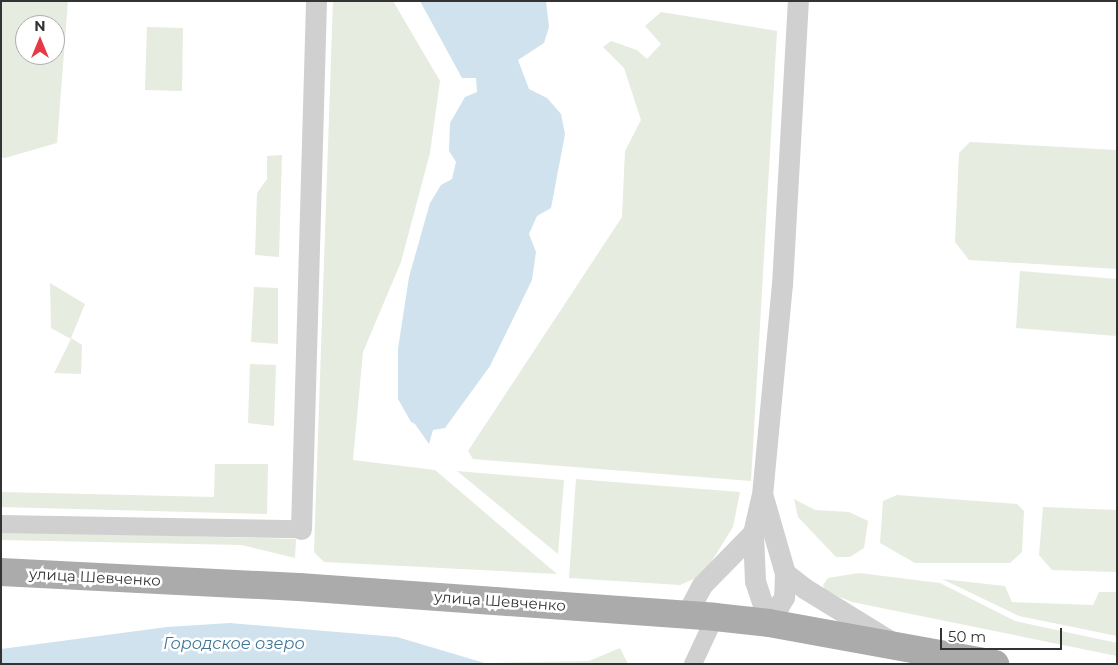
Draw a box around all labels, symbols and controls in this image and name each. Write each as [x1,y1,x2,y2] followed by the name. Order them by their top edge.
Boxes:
[15,15,65,65] north arrow
[34,17,46,35] text: N
[29,565,161,589] street label: улица Шевченко
[434,587,566,615] street label: улица Шевченко
[943,618,1066,650] scale bar
[948,627,986,646] text: 50 m
[163,634,305,654] water label: Городское озеро

